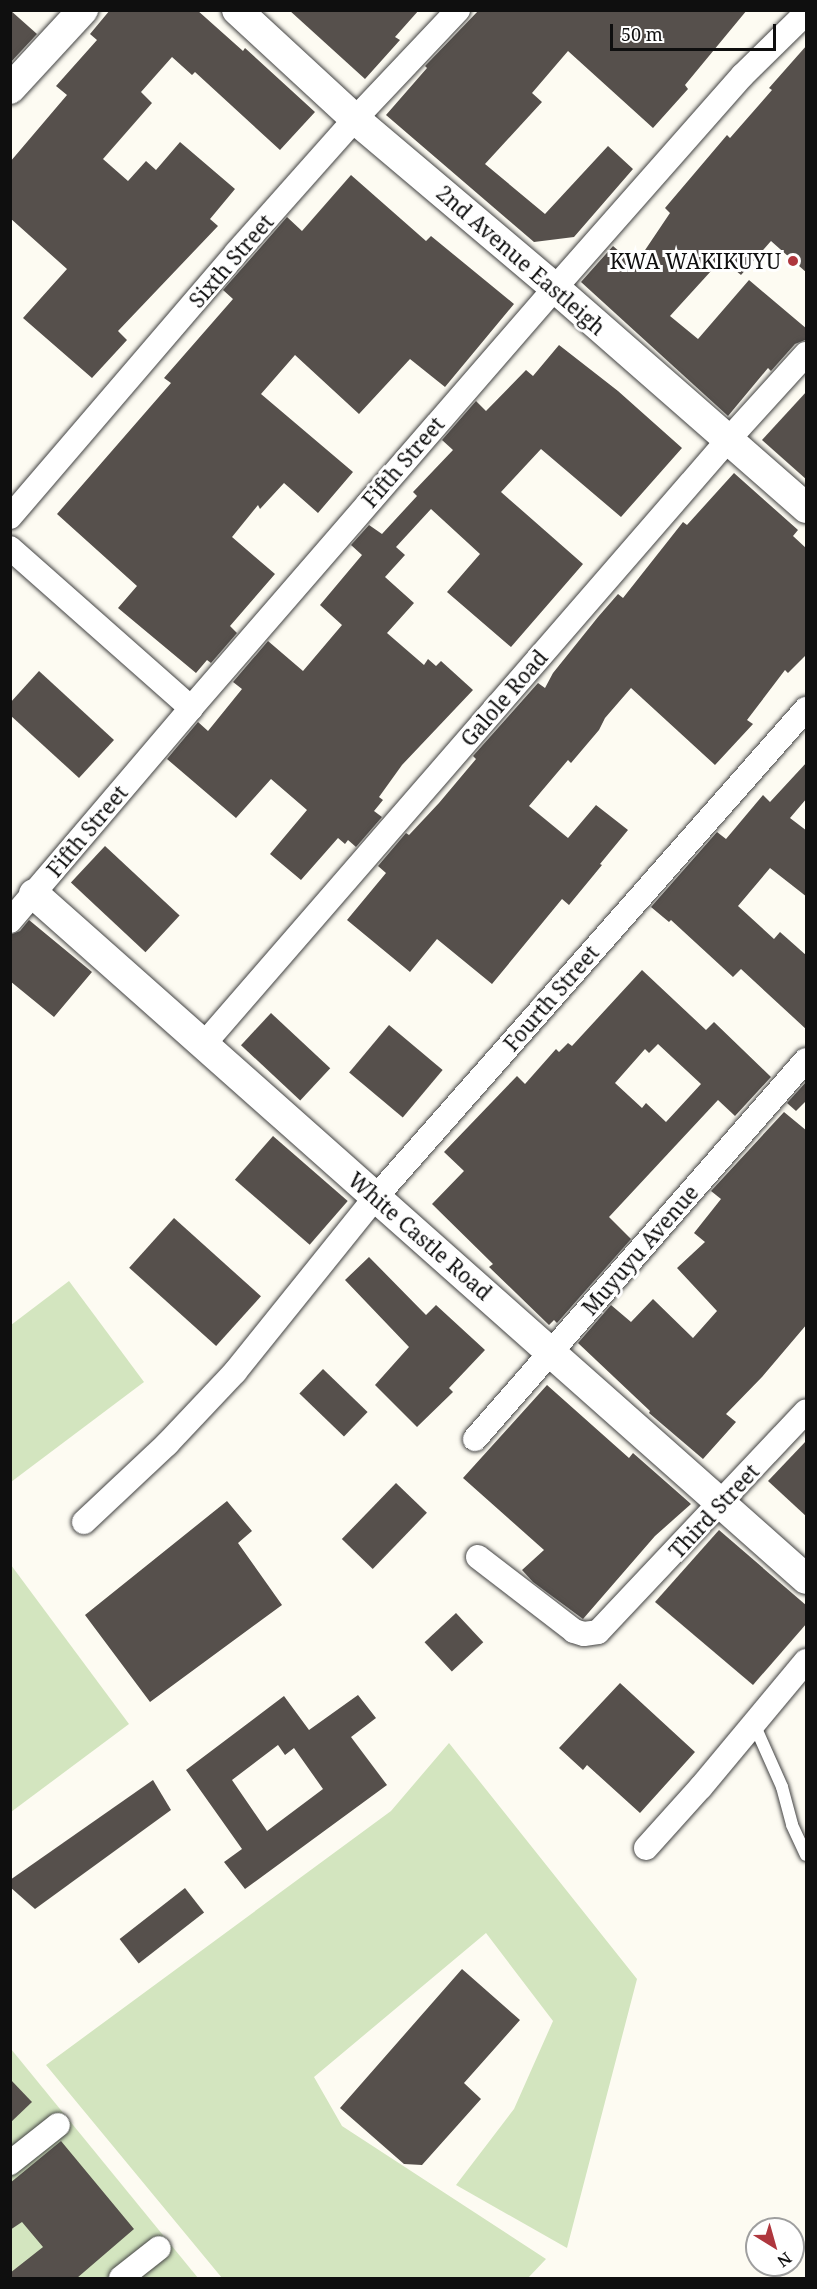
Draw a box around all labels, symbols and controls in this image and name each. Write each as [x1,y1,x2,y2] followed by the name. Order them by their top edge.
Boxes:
[613,12,780,50] scale bar
[621,22,663,46] text: 50 m
[432,180,610,340] street label: 2nd Avenue Eastleigh
[184,209,278,313] street label: Sixth Street
[610,248,781,274] place label: KWA WAKIKUYU
[786,254,800,268] marker: KWA WAKIKUYU
[357,412,449,512] street label: Fifth Street
[455,645,553,751] street label: Galole Road
[41,780,133,882] street label: Fifth Street
[498,940,604,1056] street label: Fourth Street
[343,1167,497,1305] street label: White Castle Road
[577,1180,703,1320] street label: Muyuyu Avenue
[664,1459,764,1563] street label: Third Street
[745,2217,805,2277] north arrow
[773,2247,796,2272] text: N

